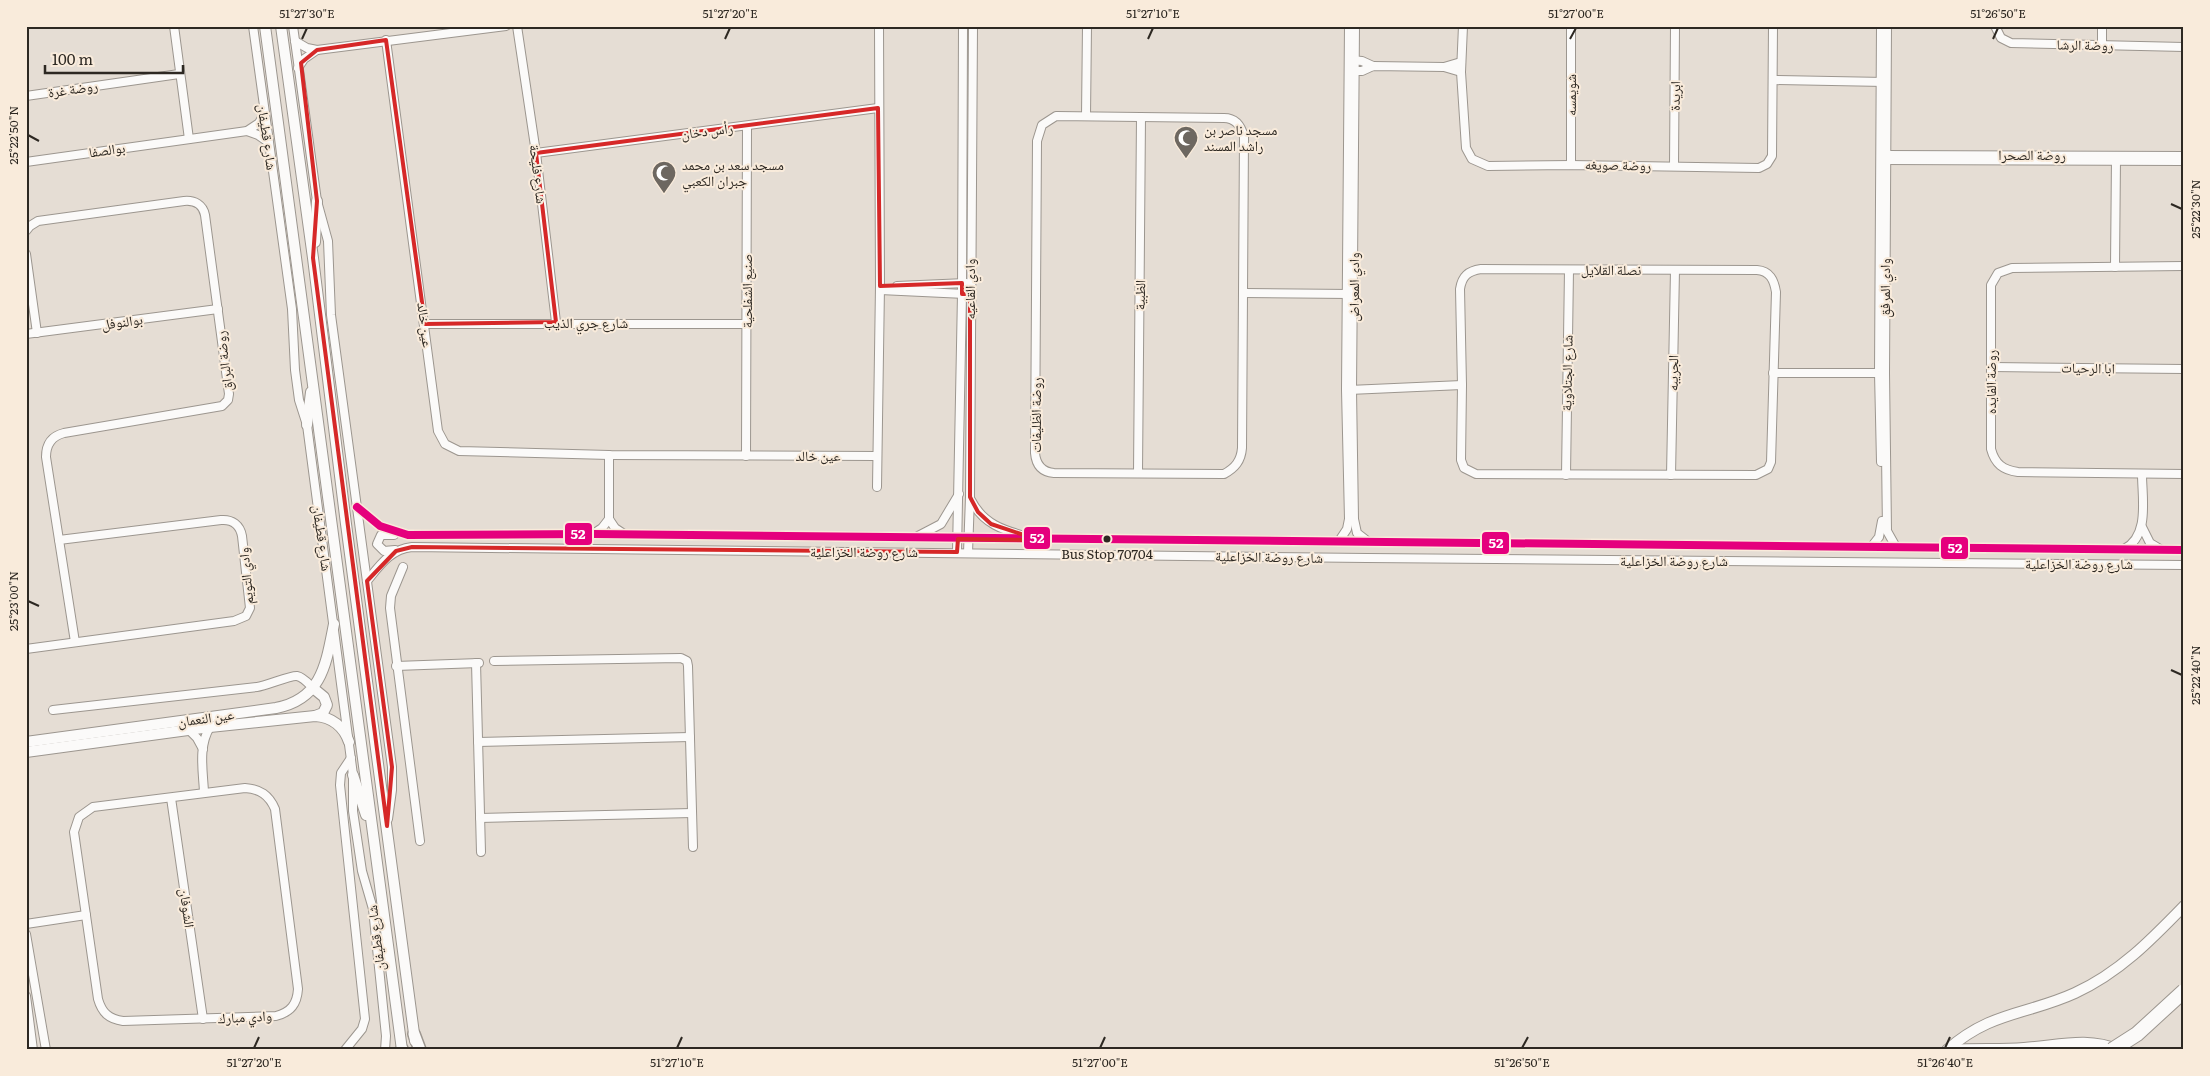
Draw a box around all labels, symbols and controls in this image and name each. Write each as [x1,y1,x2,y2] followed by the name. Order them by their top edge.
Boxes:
[279,4,335,22] text: 51°27'30"E
[702,4,758,22] text: 51°27'20"E
[1126,4,1180,22] text: 51°27'10"E
[1548,4,1604,22] text: 51°27'00"E
[1970,4,2026,22] text: 51°26'50"E
[2056,34,2114,54] street label: روضة الرشا
[45,42,182,74] scale bar
[52,47,93,70] text: 100 m
[1560,74,1580,116] street label: شويمسه
[46,75,99,101] street label: روضة غرة
[1664,81,1684,111] street label: ابريدة
[252,103,283,171] street label: شارع قطيفان
[4,106,22,164] text: 25°22'50"N
[680,117,734,143] street label: رأس دخان
[1204,119,1277,155] place label: مسجد ناصر بن راشد المسند
[1173,125,1199,159] mosque icon: مسجد ناصر بن راشد المسند
[87,137,126,161] street label: بوالصفا
[524,143,553,205] street label: شارع فليحة
[1998,144,2066,164] street label: روضة الصحرا
[1585,153,1651,175] street label: روضة صويغه
[682,154,784,193] place label: مسجد سعد بن محمد جبران الكعبي
[651,160,677,194] mosque icon: مسجد سعد بن محمد جبران الكعبي
[2186,179,2204,239] text: 25°22'30"N
[1343,252,1366,322] street label: وادي المعراض
[736,254,757,328] street label: صنيع الشفلحية
[1874,258,1897,318] street label: وادي المرفق
[959,259,982,319] street label: وادي القاعيه
[1581,259,1641,279] street label: نصلة القلايل
[1129,280,1149,310] street label: الظبية
[413,301,439,349] street label: عين خالد
[100,308,144,334] street label: بوالنوفل
[544,312,628,335] street label: شارع جري الذيب
[209,330,237,392] street label: روضة البراق
[1555,335,1578,411] street label: شارع الجتلاوية
[1980,350,2000,414] street label: روضة الفايده
[1662,355,1682,391] street label: الجريبه
[2061,357,2115,377] street label: ابا الرحيات
[1025,377,1045,453] street label: روضة الظليفات
[795,445,841,465] street label: عين خالد
[307,504,338,572] street label: شارع قطيفان
[564,522,593,546] line badge: 52
[571,523,586,543] text: 52
[1023,526,1051,550] line badge: 52
[1030,527,1045,547] text: 52
[1481,531,1510,555] line badge: 52
[1489,532,1504,552] text: 52
[1102,534,1112,544] marker: Bus Stop 70704
[1940,536,1969,560] line badge: 52
[1948,537,1963,557] text: 52
[810,541,918,562] street label: شارع روضة الخزاعلية
[1061,544,1153,563] place label: Bus Stop 70704
[1215,545,1323,568] street label: شارع روضة الخزاعلية
[233,546,260,605] street label: وادي التويم
[1620,550,1728,571] street label: شارع روضة الخزاعلية
[2025,553,2133,574] street label: شارع روضة الخزاعلية
[4,571,22,631] text: 25°23'00"N
[2186,645,2204,705] text: 25°22'40"N
[176,703,235,731] street label: عين النعمان
[175,887,201,929] street label: الشوفان
[361,904,390,972] street label: شارع قطيفان
[217,1005,273,1030] street label: وادي مبارك
[226,1053,282,1071] text: 51°27'20"E
[650,1053,704,1071] text: 51°27'10"E
[1072,1053,1128,1071] text: 51°27'00"E
[1494,1053,1550,1071] text: 51°26'50"E
[1917,1053,1973,1071] text: 51°26'40"E

